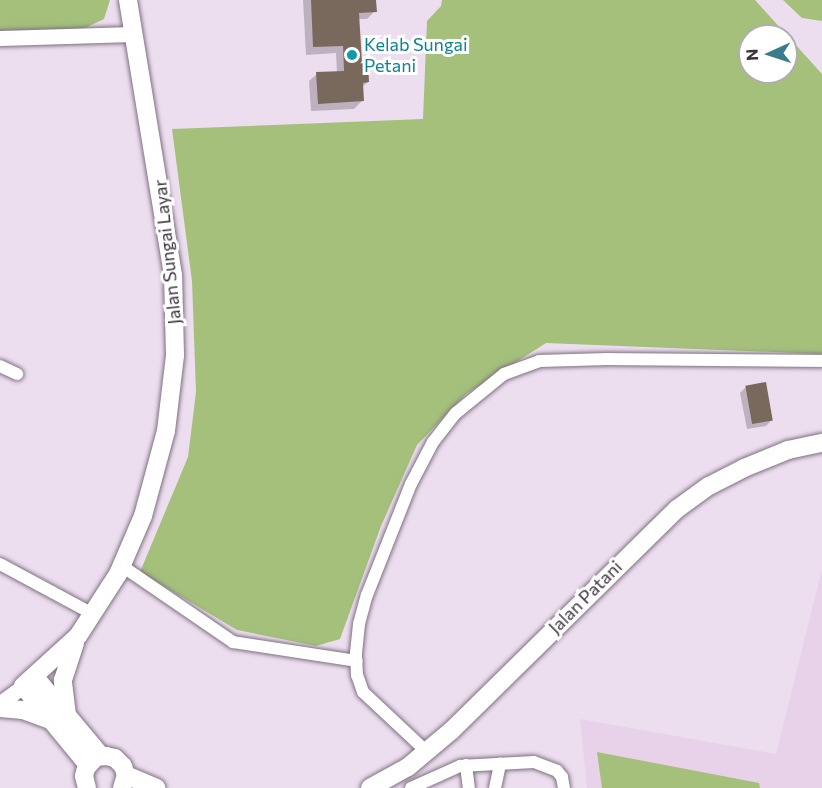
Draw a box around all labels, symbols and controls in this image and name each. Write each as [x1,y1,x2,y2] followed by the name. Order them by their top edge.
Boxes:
[738,24,798,84] north arrow
[364,34,468,76] place label: Kelab Sungai Petani
[345,48,359,62] marker: Kelab Sungai Petani
[742,48,761,61] text: N
[149,178,185,326] street label: Jalan Sungai Layar
[544,556,626,638] street label: Jalan Patani

